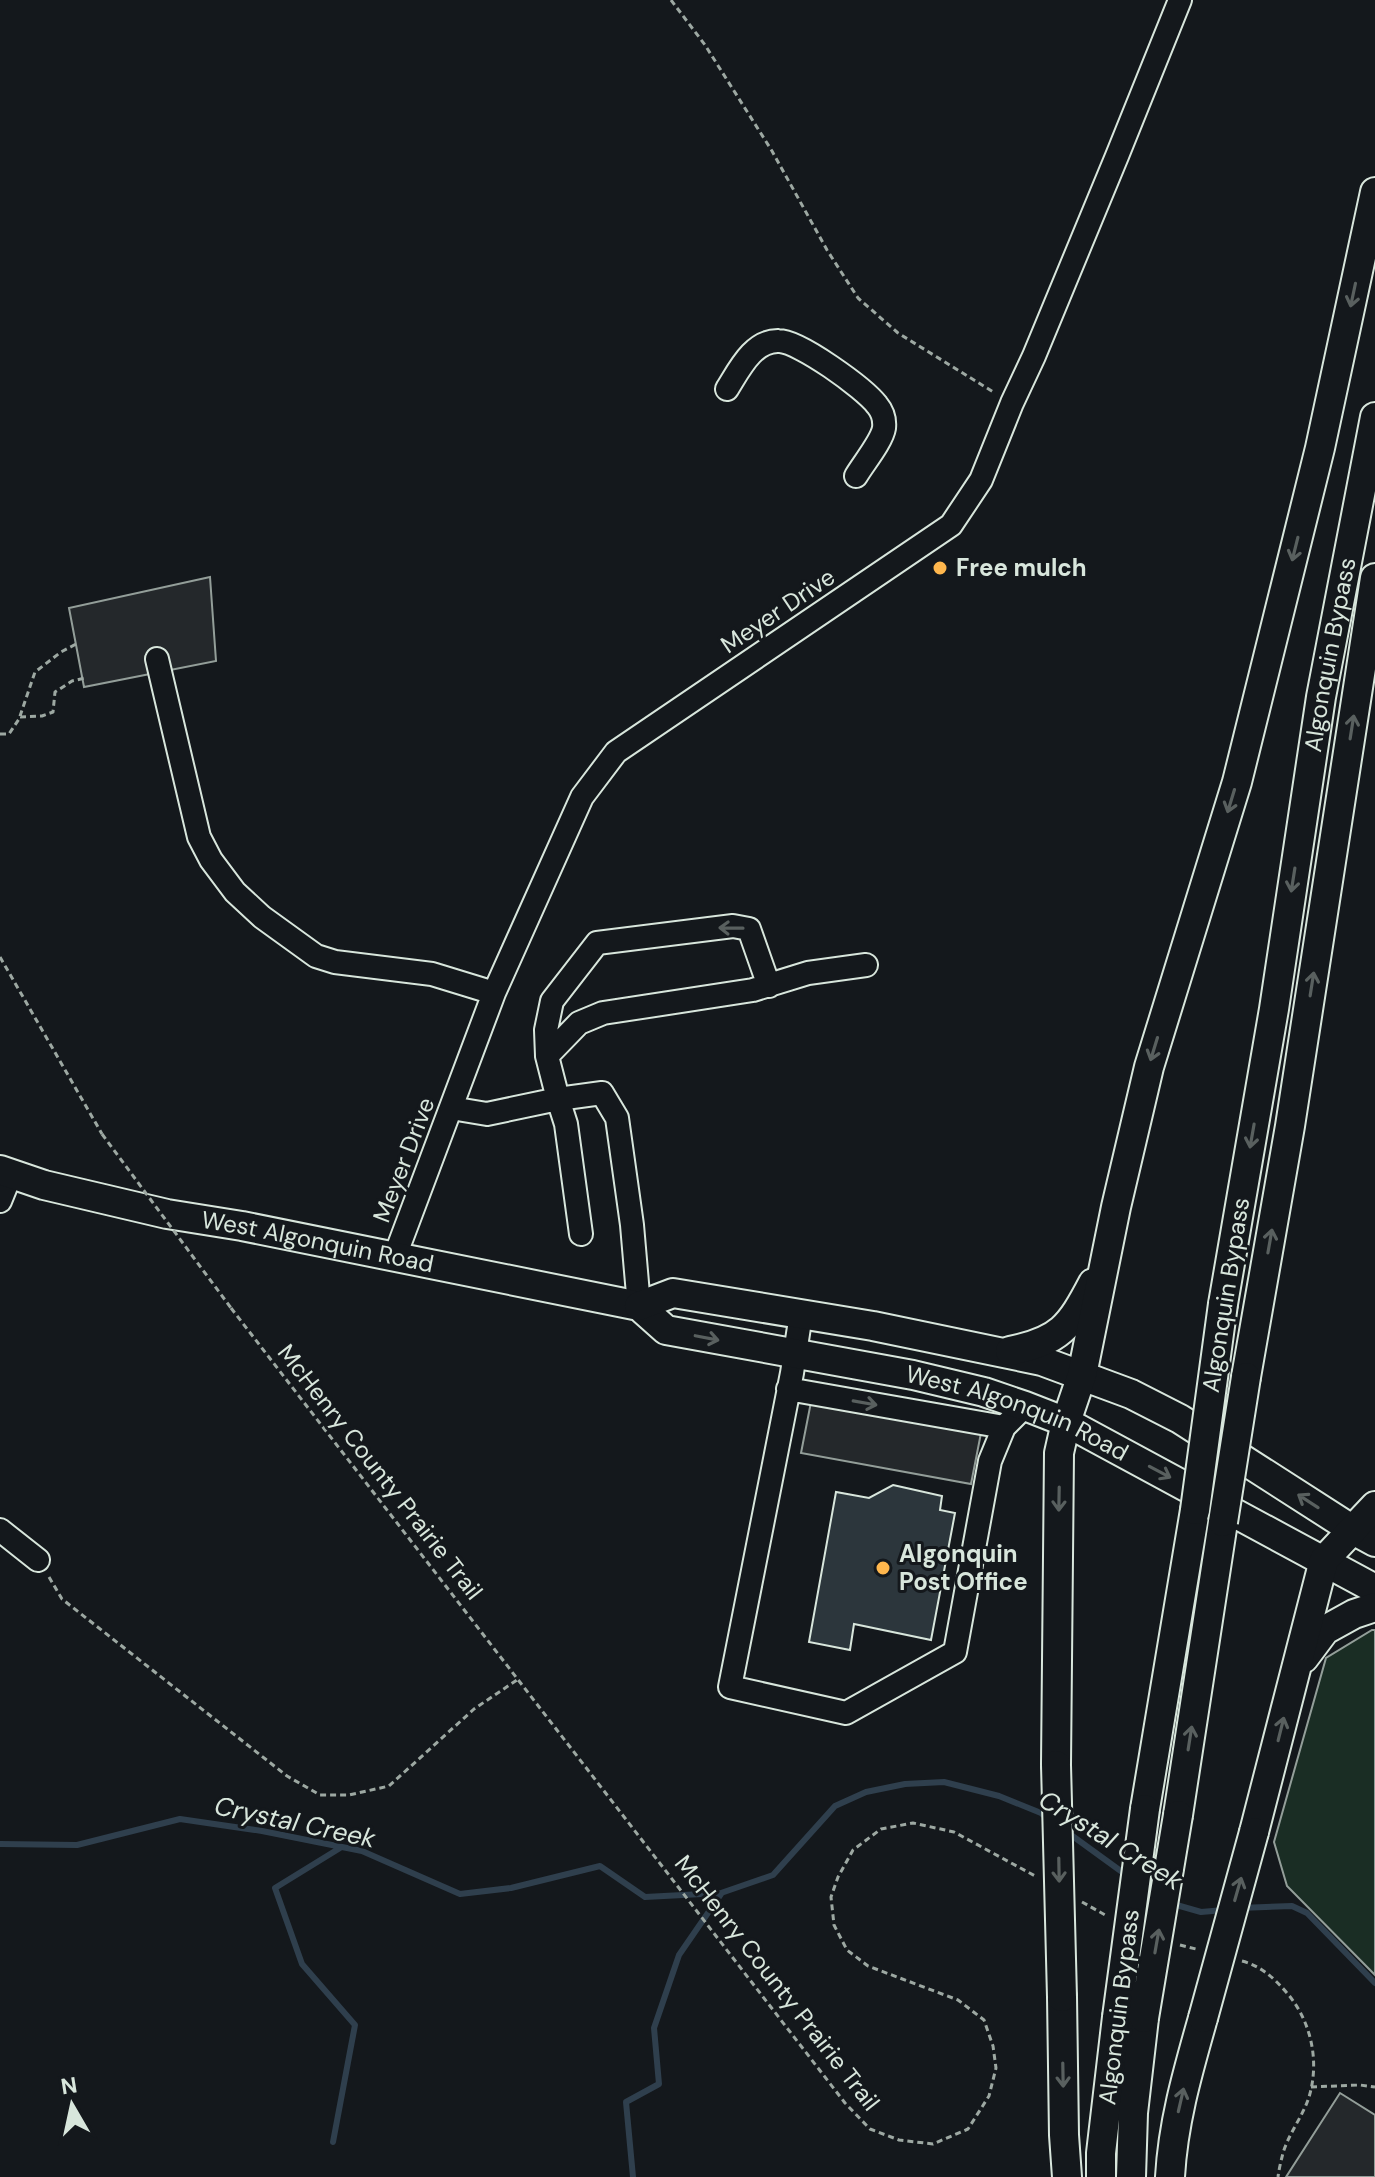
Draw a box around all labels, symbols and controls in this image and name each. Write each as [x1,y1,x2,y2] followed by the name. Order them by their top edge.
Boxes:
[1345,282,1360,308] one-way arrow
[1287,535,1302,561] one-way arrow
[956,552,1087,583] place label: Free mulch
[1297,555,1363,754] street label: Algonquin Bypass
[931,559,949,577] marker: Free mulch
[715,561,841,660] street label: Meyer Drive
[1345,715,1360,741] one-way arrow
[1223,787,1238,813] one-way arrow
[1285,867,1300,892] one-way arrow
[718,920,745,936] one-way arrow
[1305,972,1320,997] one-way arrow
[1146,1036,1161,1062] one-way arrow
[366,1093,442,1227] street label: Meyer Drive
[1244,1123,1259,1149] one-way arrow
[1195,1195,1256,1395] street label: Algonquin Bypass
[199,1204,436,1279] street label: West Algonquin Road
[1263,1229,1278,1254] one-way arrow
[694,1331,719,1346] one-way arrow
[271,1338,490,1606] street label: McHenry County Prairie Trail
[903,1358,1134,1468] street label: West Algonquin Road
[852,1396,877,1411] one-way arrow
[1147,1464,1171,1480] one-way arrow
[1051,1485,1066,1512] one-way arrow
[1298,1493,1320,1510] one-way arrow
[899,1538,1028,1597] place label: Algonquin Post Office
[874,1559,892,1577] marker: Algonquin Post Office
[1274,1717,1289,1742] one-way arrow
[1183,1726,1198,1751] one-way arrow
[1033,1782,1190,1898] water label: Crystal Creek
[211,1788,379,1856] water label: Crystal Creek
[668,1849,887,2117] street label: McHenry County Prairie Trail
[1052,1856,1067,1883] one-way arrow
[1232,1877,1247,1903] one-way arrow
[1091,1907,1146,2107] street label: Algonquin Bypass
[1150,1929,1165,1954] one-way arrow
[1055,2061,1071,2088] one-way arrow
[32,2065,112,2145] north arrow
[59,2070,79,2101] text: N
[1174,2088,1189,2113] one-way arrow

